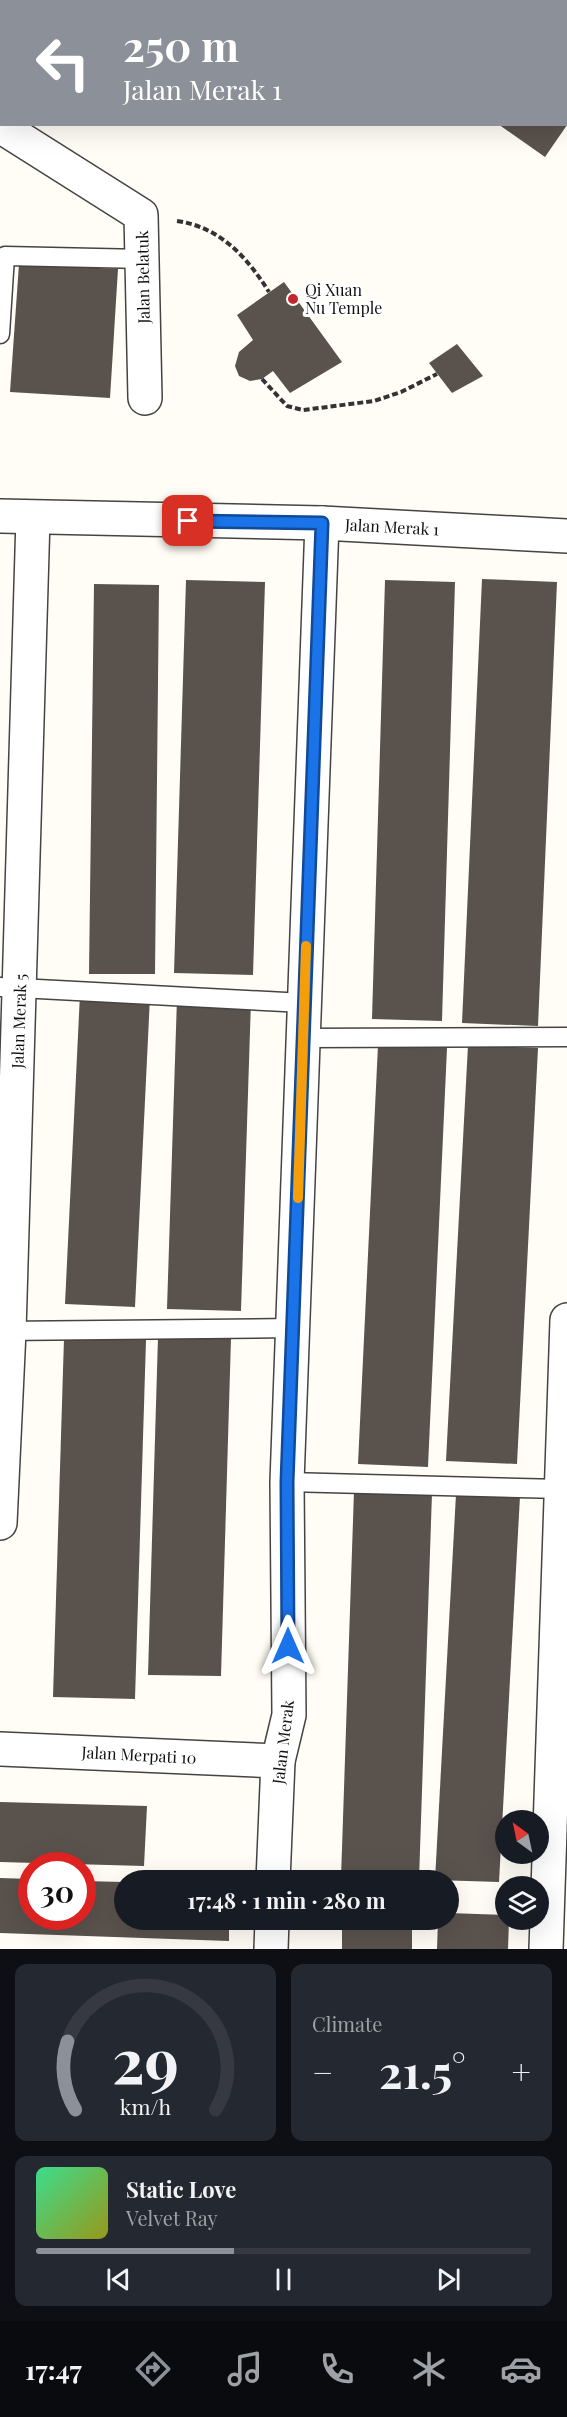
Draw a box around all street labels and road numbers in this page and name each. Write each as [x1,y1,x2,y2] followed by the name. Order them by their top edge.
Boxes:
[131,230,154,325] street label: Jalan Belatuk
[343,513,440,539] street label: Jalan Merak 1
[6,973,31,1070] street label: Jalan Merak 5
[267,1699,298,1786] street label: Jalan Merak
[80,1741,197,1768] street label: Jalan Merpati 10

